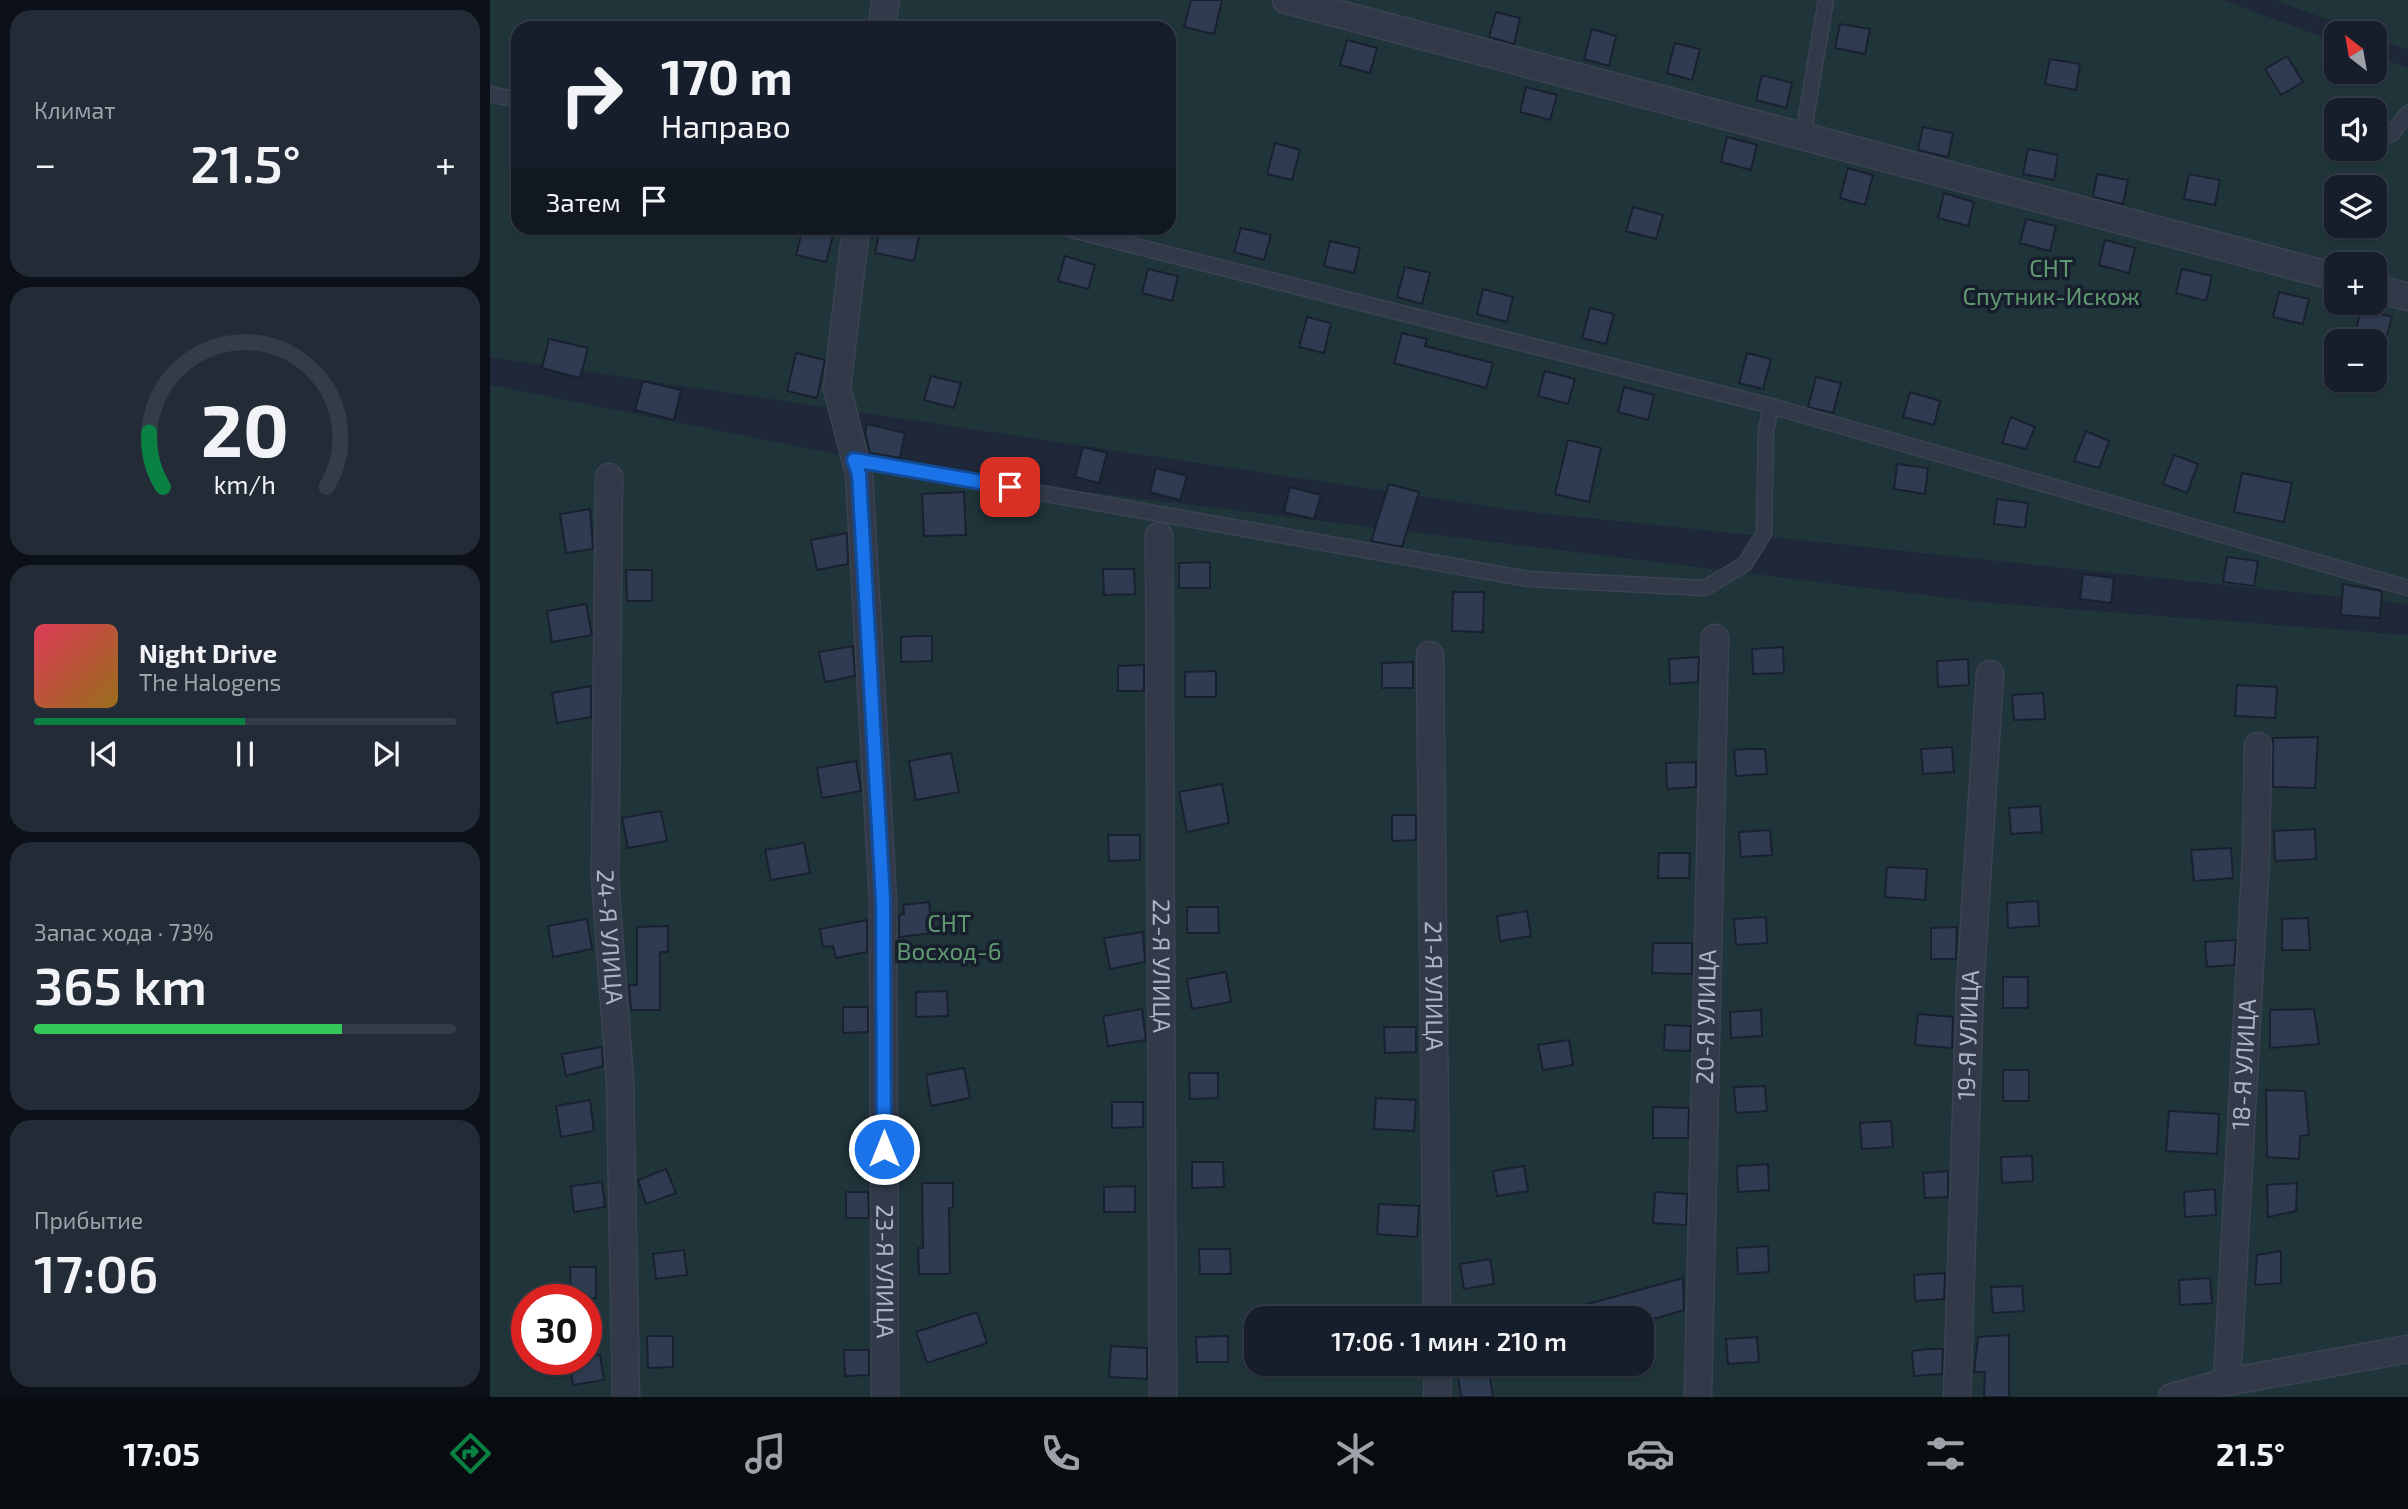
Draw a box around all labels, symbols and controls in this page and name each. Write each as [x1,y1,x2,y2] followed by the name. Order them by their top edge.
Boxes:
[2324,21,2387,84] north arrow
[2324,21,2387,392] map controls
[661,46,793,105] text: 170 m
[546,49,637,140] icon: right
[34,96,115,124] text: Климат
[2324,98,2387,161] button: sound
[661,106,791,144] text: Направо
[190,131,301,193] text: 21.5°
[34,140,56,186] text: −
[435,140,456,186] text: +
[2324,175,2387,238] button: layers
[635,182,673,220] icon: arrive
[546,186,621,217] text: Затем
[2324,252,2387,315] button: +
[1962,253,2140,311] park label: СНТ Спутник-Искож
[2324,329,2387,392] button: −
[201,385,289,473] text: 20
[980,457,1040,517] pin
[991,468,1029,506] icon: arrive
[214,469,276,499] text: km/h
[139,637,277,668] text: Night Drive
[139,668,281,696] text: The Halogens
[85,735,123,773] icon: previous
[226,735,264,773] icon: pause
[367,735,405,773] icon: next
[592,869,630,1005] street label: 24-Я УЛИЦА
[1148,899,1177,1033] street label: 22-Я УЛИЦА
[897,908,1001,965] park label: СНТ Восход-6
[34,918,214,946] text: Запас хода · 73%
[1420,921,1450,1051] street label: 21-Я УЛИЦА
[1689,949,1721,1085] street label: 20-Я УЛИЦА
[34,953,207,1015] text: 365 km
[1950,969,1984,1101] street label: 19-Я УЛИЦА
[2225,998,2261,1131] street label: 18-Я УЛИЦА
[847,1112,921,1186] position arrow
[871,1204,901,1339] street label: 23-Я УЛИЦА
[34,1206,143,1234] text: Прибытие
[34,1241,158,1303] text: 17:06
[511,1284,602,1375] speed limit sign: 30
[1331,1325,1567,1356] text: 17:06 · 1 мин · 210 m
[446,1429,495,1478] icon: directions
[741,1429,790,1478] icon: music
[1036,1429,1085,1478] icon: phone
[1331,1429,1380,1478] icon: climate
[1626,1429,1675,1478] icon: car
[1921,1429,1970,1478] icon: filters
[123,1434,200,1472] text: 17:05
[2216,1434,2285,1472] text: 21.5°

